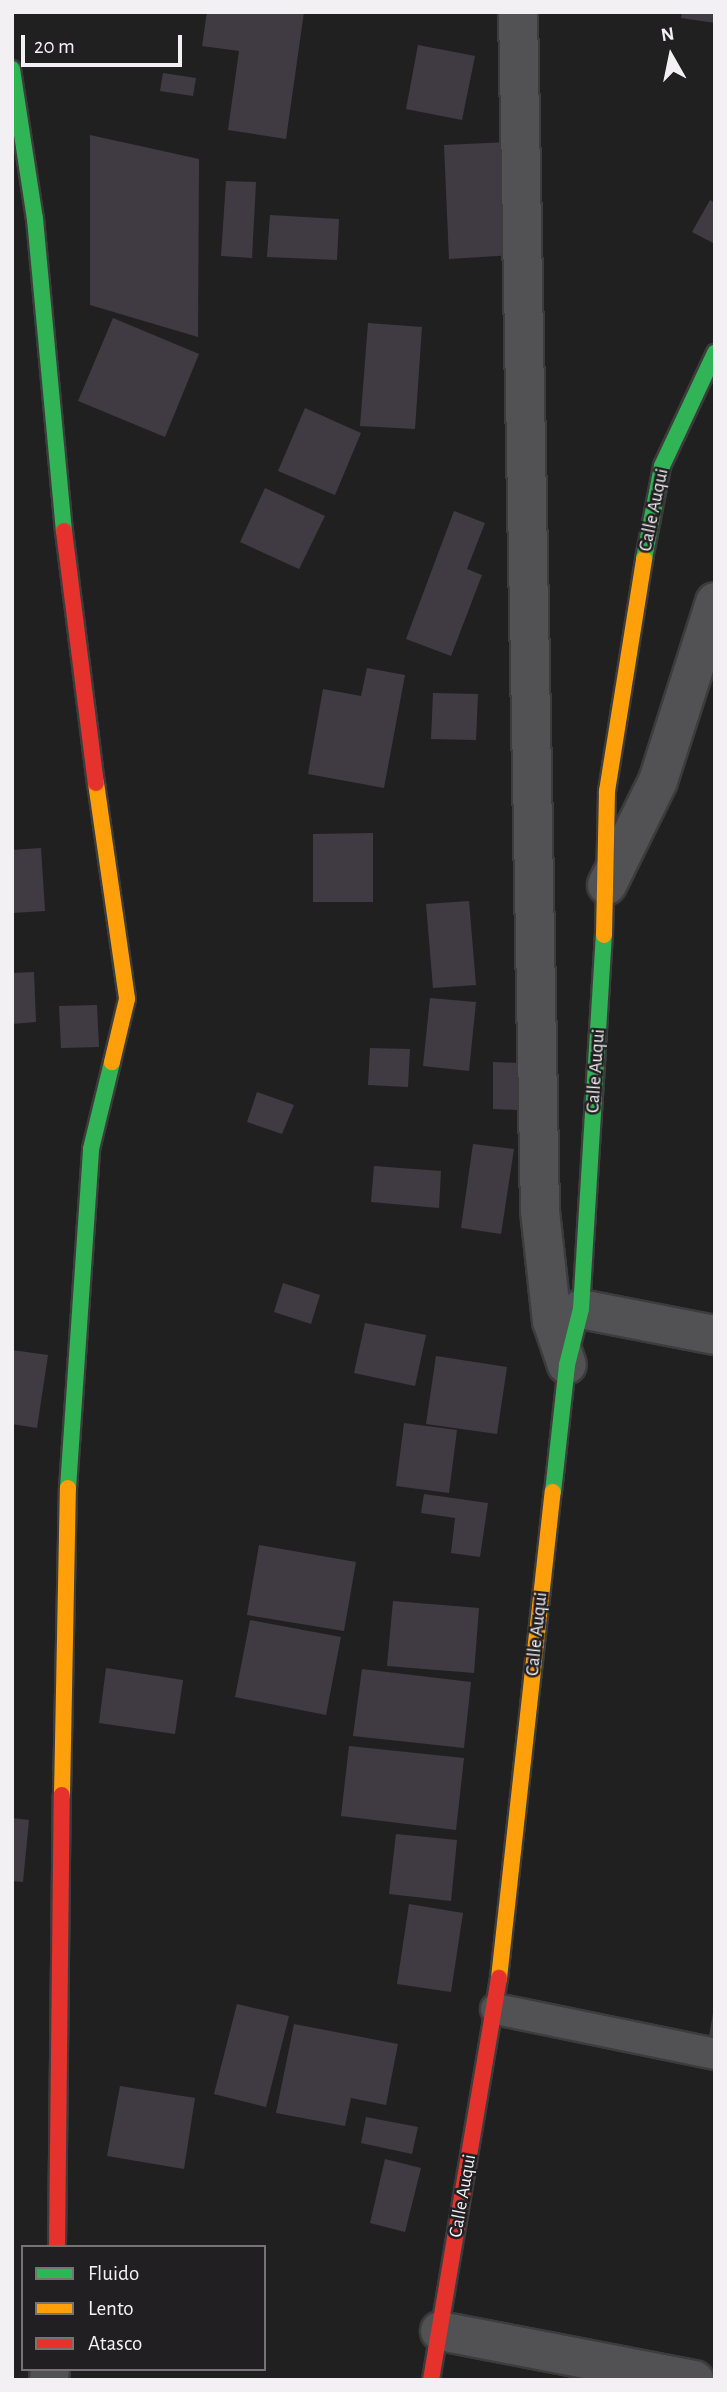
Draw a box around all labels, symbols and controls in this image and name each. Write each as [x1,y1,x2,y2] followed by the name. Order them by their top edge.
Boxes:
[24,21,186,65] scale bar
[636,21,706,91] north arrow
[660,24,676,45] text: N
[34,36,75,57] text: 20 m
[634,466,674,554] street label: Calle Auqui
[582,1028,610,1114] street label: Calle Auqui
[521,1591,553,1677] street label: Calle Auqui
[444,2153,482,2239] street label: Calle Auqui
[21,2245,266,2371] legend
[88,2263,139,2284] text: Fluido
[88,2298,134,2319] text: Lento
[88,2333,142,2354] text: Atasco

